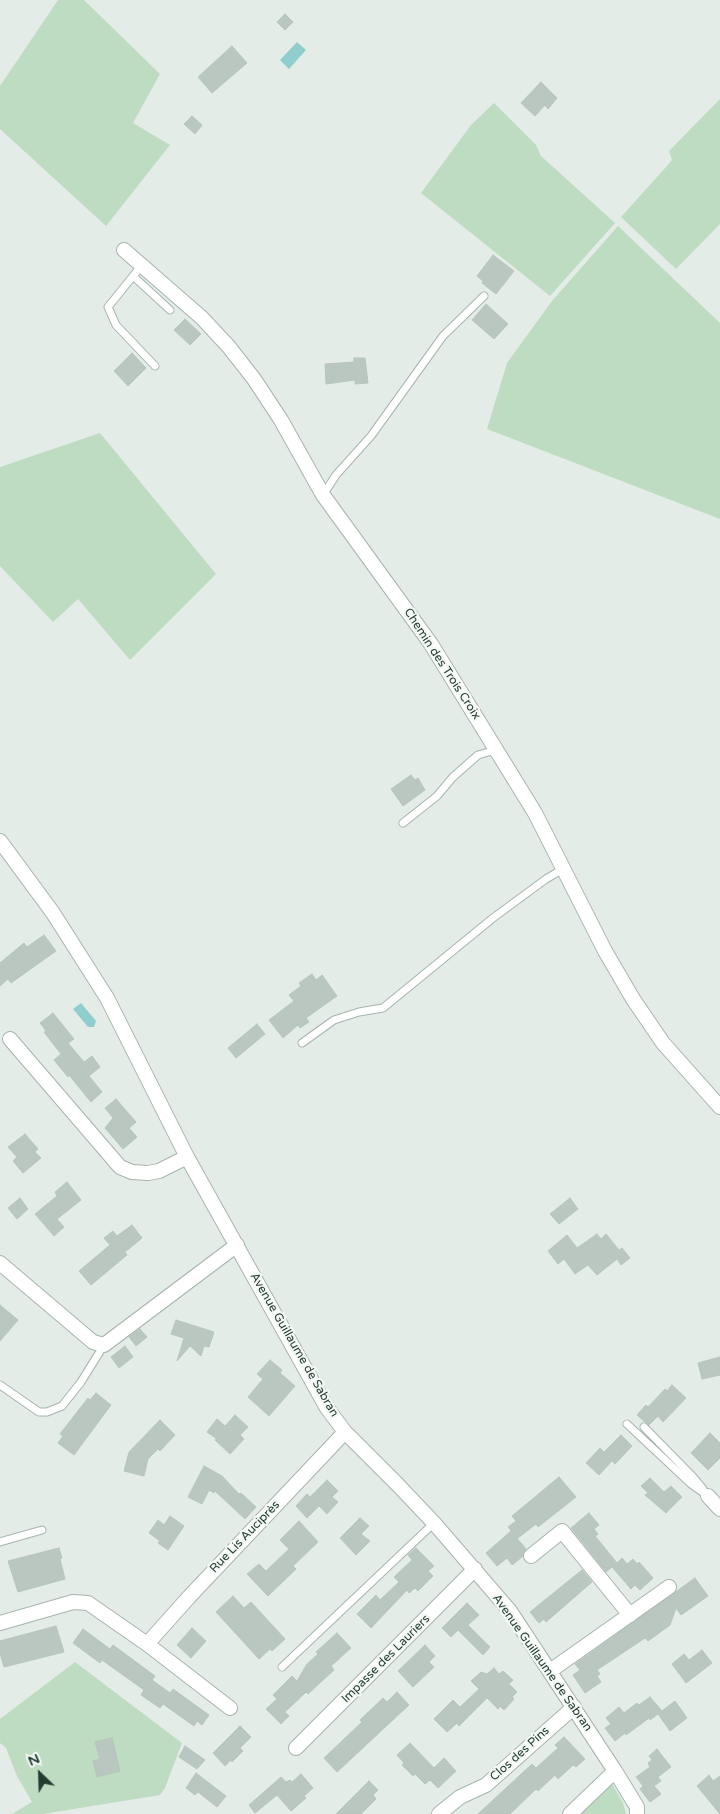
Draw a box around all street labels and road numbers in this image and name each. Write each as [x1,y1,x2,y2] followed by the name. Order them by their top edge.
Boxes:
[401,606,483,722] street label: Chemin des Trois Croix
[247,1270,341,1420] street label: Avenue Guillaume de Sabran
[207,1498,283,1576] street label: Rue Lis Auciprès
[489,1592,595,1734] street label: Avenue Guillaume de Sabran
[339,1612,433,1706] street label: Impasse des Lauriers
[487,1724,553,1784] street label: Clos des Pins

